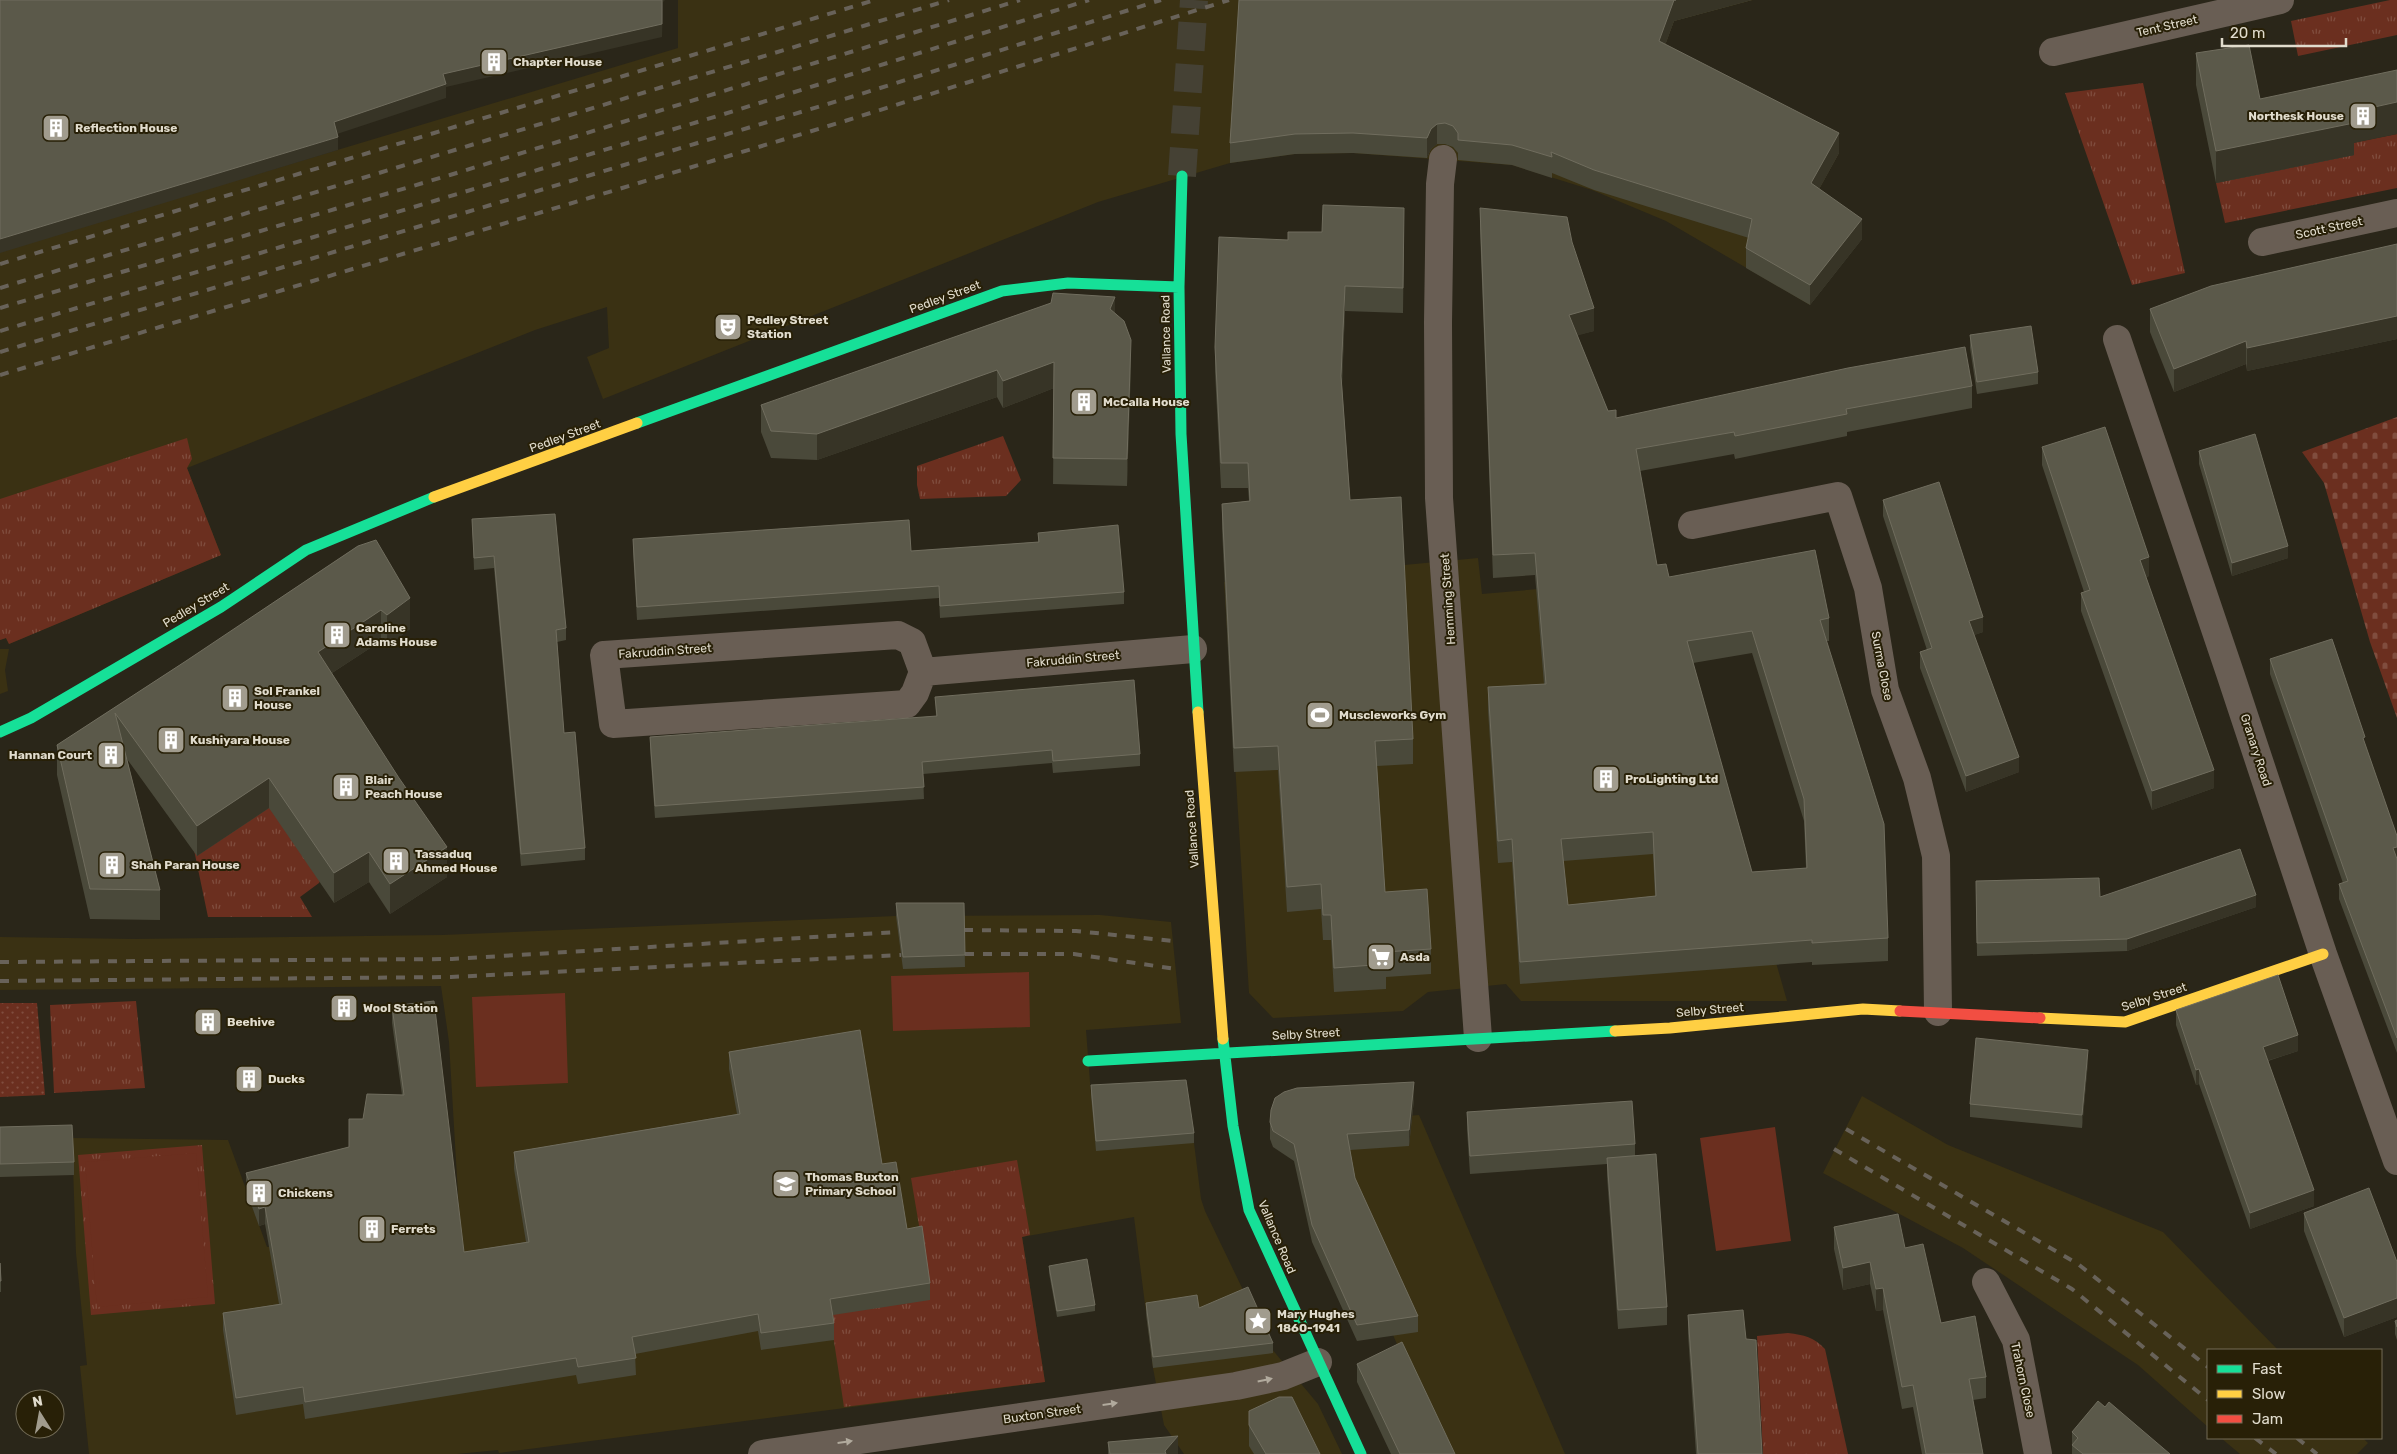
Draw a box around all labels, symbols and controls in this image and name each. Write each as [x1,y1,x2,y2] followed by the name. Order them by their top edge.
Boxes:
[2135,12,2199,40] street label: Tent Street
[2222,15,2346,47] scale bar
[2230,24,2265,42] text: 20 m
[479,47,509,77] building icon: Chapter House
[513,55,602,69] place label: Chapter House
[2348,101,2378,131] building icon: Northesk House
[2248,109,2344,123] place label: Northesk House
[41,113,71,143] building icon: Reflection House
[75,121,177,135] place label: Reflection House
[2294,214,2364,242] street label: Scott Street
[907,278,983,316] street label: Pedley Street
[1158,295,1174,373] street label: Vallance Road
[713,312,743,342] theatre icon: Pedley Street Station
[747,313,829,341] place label: Pedley Street Station
[1069,387,1099,417] building icon: McCalla House
[1103,395,1190,409] place label: McCalla House
[527,417,603,455] street label: Pedley Street
[1438,553,1458,645] street label: Hemming Street
[160,580,232,630] street label: Pedley Street
[322,620,352,650] building icon: Caroline Adams House
[356,621,437,649] place label: Caroline Adams House
[1868,630,1896,702] street label: Surma Close
[618,641,712,661] street label: Fakruddin Street
[1026,648,1120,670] street label: Fakruddin Street
[220,683,250,713] building icon: Sol Frankel House
[254,684,320,712] place label: Sol Frankel House
[1305,700,1335,730] sports icon: Muscleworks Gym
[1339,708,1446,722] place label: Muscleworks Gym
[2238,712,2274,788] street label: Granary Road
[156,725,186,755] building icon: Kushiyara House
[190,733,290,747] place label: Kushiyara House
[96,740,126,770] building icon: Hannan Court
[9,748,92,762] place label: Hannan Court
[1591,764,1621,794] building icon: ProLighting Ltd
[331,772,361,802] building icon: Blair Peach House
[1625,772,1718,786] place label: ProLighting Ltd
[365,773,442,801] place label: Blair Peach House
[1182,789,1202,869] street label: Vallance Road
[381,846,411,876] building icon: Tassaduq Ahmed House
[415,847,497,875] place label: Tassaduq Ahmed House
[97,850,127,880] building icon: Shah Paran House
[131,858,240,872] place label: Shah Paran House
[1366,942,1396,972] supermarket icon: Asda
[1400,950,1430,964] place label: Asda
[2120,980,2189,1014] street label: Selby Street
[329,993,359,1023] building icon: Wool Station
[1676,1000,1745,1020] street label: Selby Street
[363,1001,438,1015] place label: Wool Station
[193,1007,223,1037] building icon: Beehive
[227,1015,275,1029] place label: Beehive
[1272,1025,1341,1043] street label: Selby Street
[234,1064,264,1094] building icon: Ducks
[268,1072,305,1086] place label: Ducks
[771,1169,801,1199] school or university icon: Thomas Buxton Primary School
[805,1170,899,1198] place label: Thomas Buxton Primary School
[244,1178,274,1208] building icon: Chickens
[278,1186,333,1200] place label: Chickens
[1255,1198,1299,1276] street label: Vallance Road
[357,1214,387,1244] building icon: Ferrets
[391,1222,436,1236] place label: Ferrets
[1243,1306,1273,1336] place icon: Mary Hughes 1860-1941
[1277,1307,1355,1335] place label: Mary Hughes 1860-1941
[2008,1341,2038,1419] street label: Trahorn Close
[2207,1349,2382,1439] legend
[2252,1360,2282,1378] text: Fast
[1258,1376,1273,1384] one-way arrow
[2252,1385,2285,1403] text: Slow
[15,1389,65,1439] north arrow
[31,1392,44,1411] text: N
[1102,1400,1118,1408] one-way arrow
[1002,1402,1082,1426] street label: Buxton Street
[2252,1410,2283,1428] text: Jam
[837,1438,853,1446] one-way arrow

